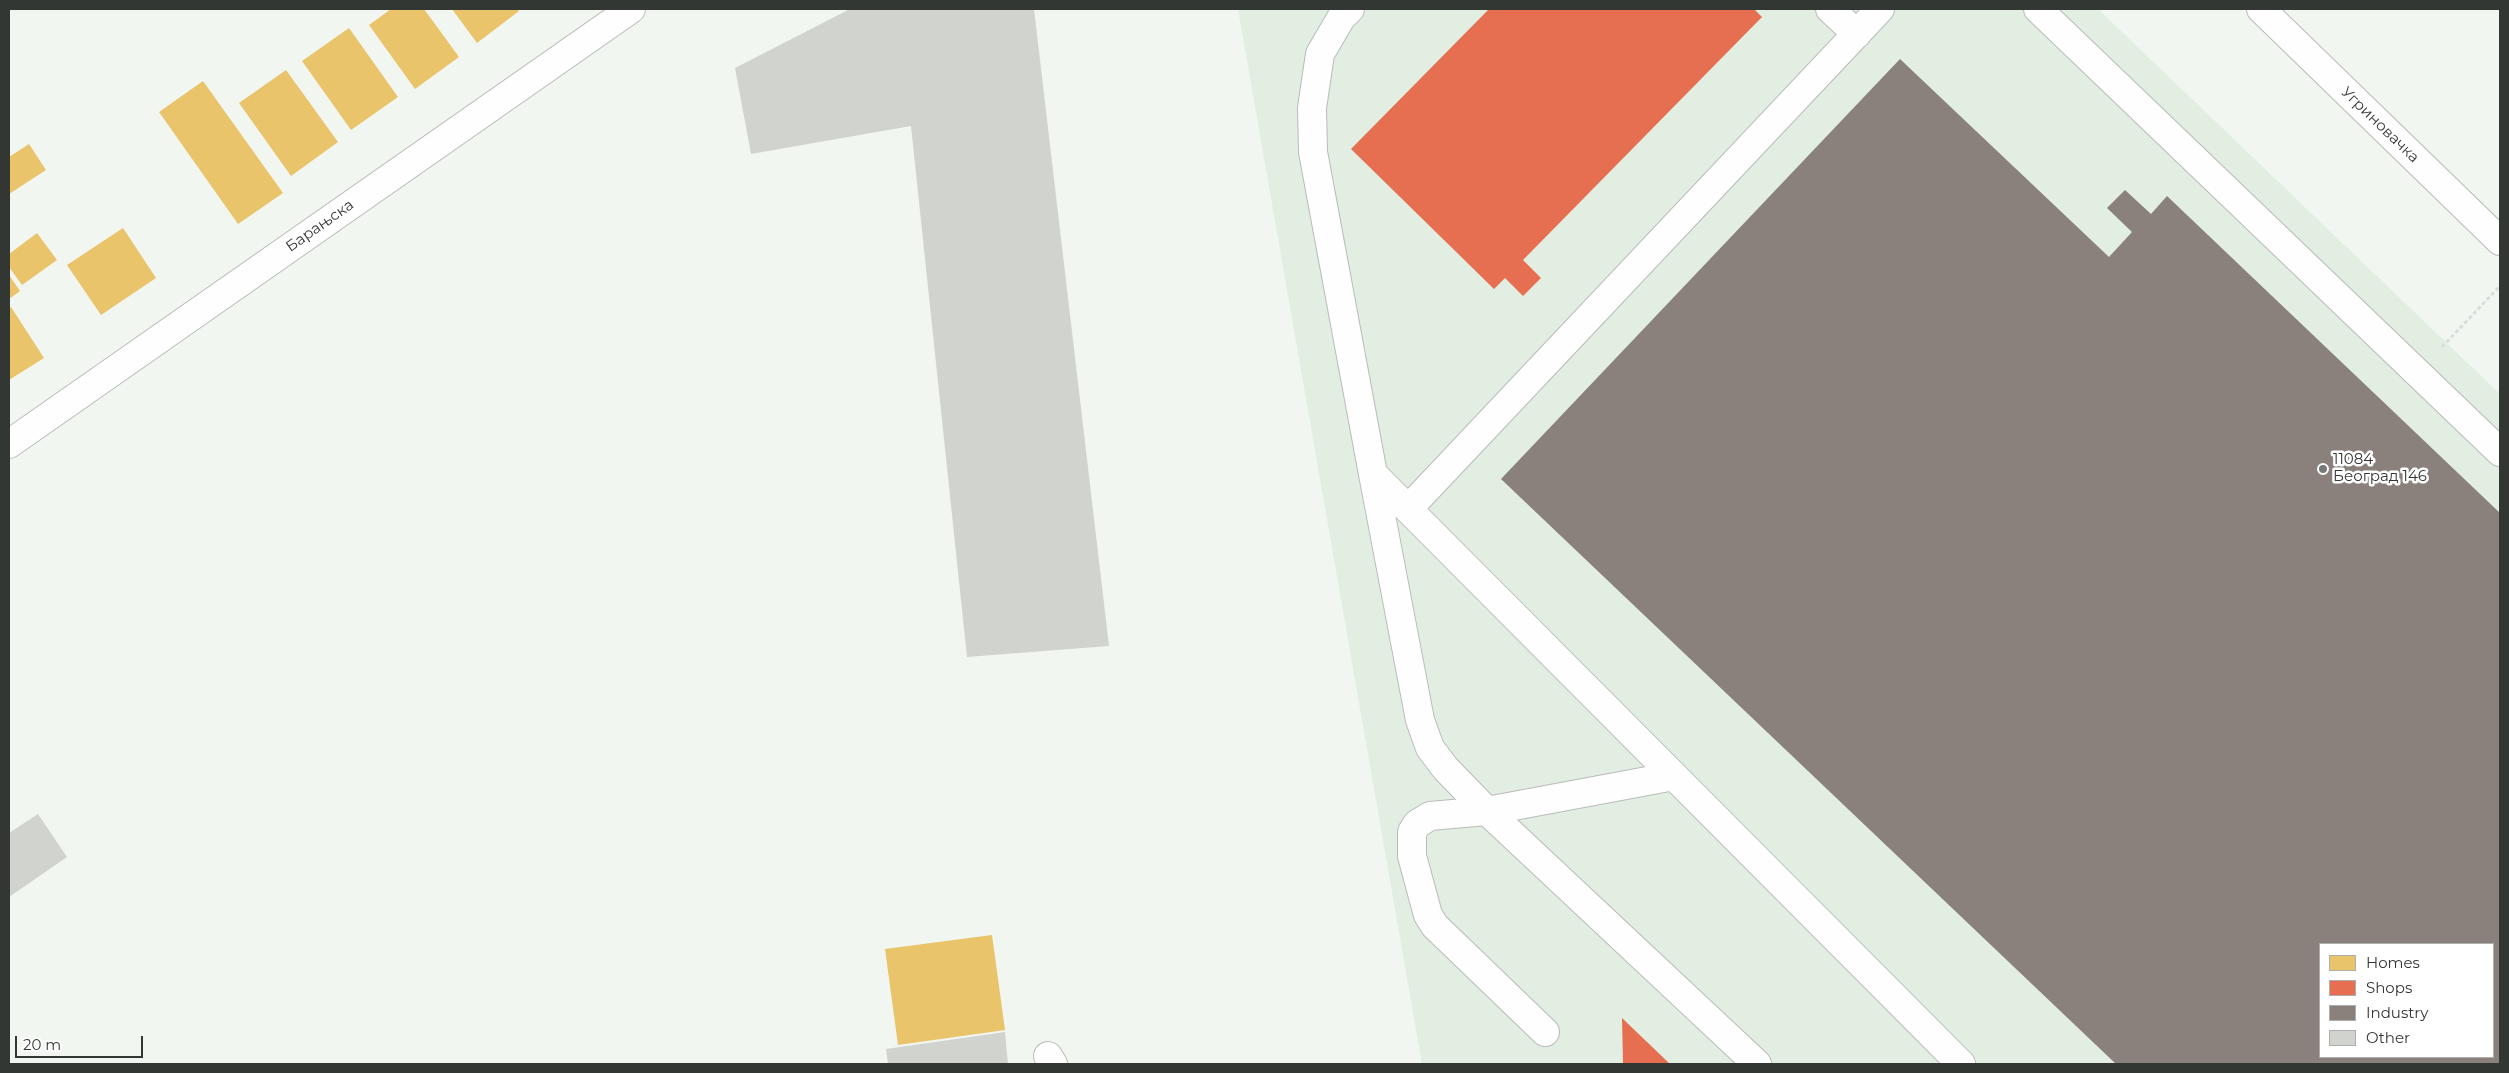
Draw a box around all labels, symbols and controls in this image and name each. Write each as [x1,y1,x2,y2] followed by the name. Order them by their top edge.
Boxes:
[2337,83,2423,167] street label: Угриновачка
[283,196,357,256] street label: Барањска
[2333,451,2427,486] place label: 11084 Београд 146
[2317,463,2329,475] marker: 11084 Београд 146
[2319,943,2494,1058] legend
[2366,953,2420,972] text: Homes
[2366,978,2412,997] text: Shops
[2366,1003,2428,1022] text: Industry
[18,1026,145,1058] scale bar
[2366,1028,2410,1047] text: Other
[23,1035,61,1054] text: 20 m

